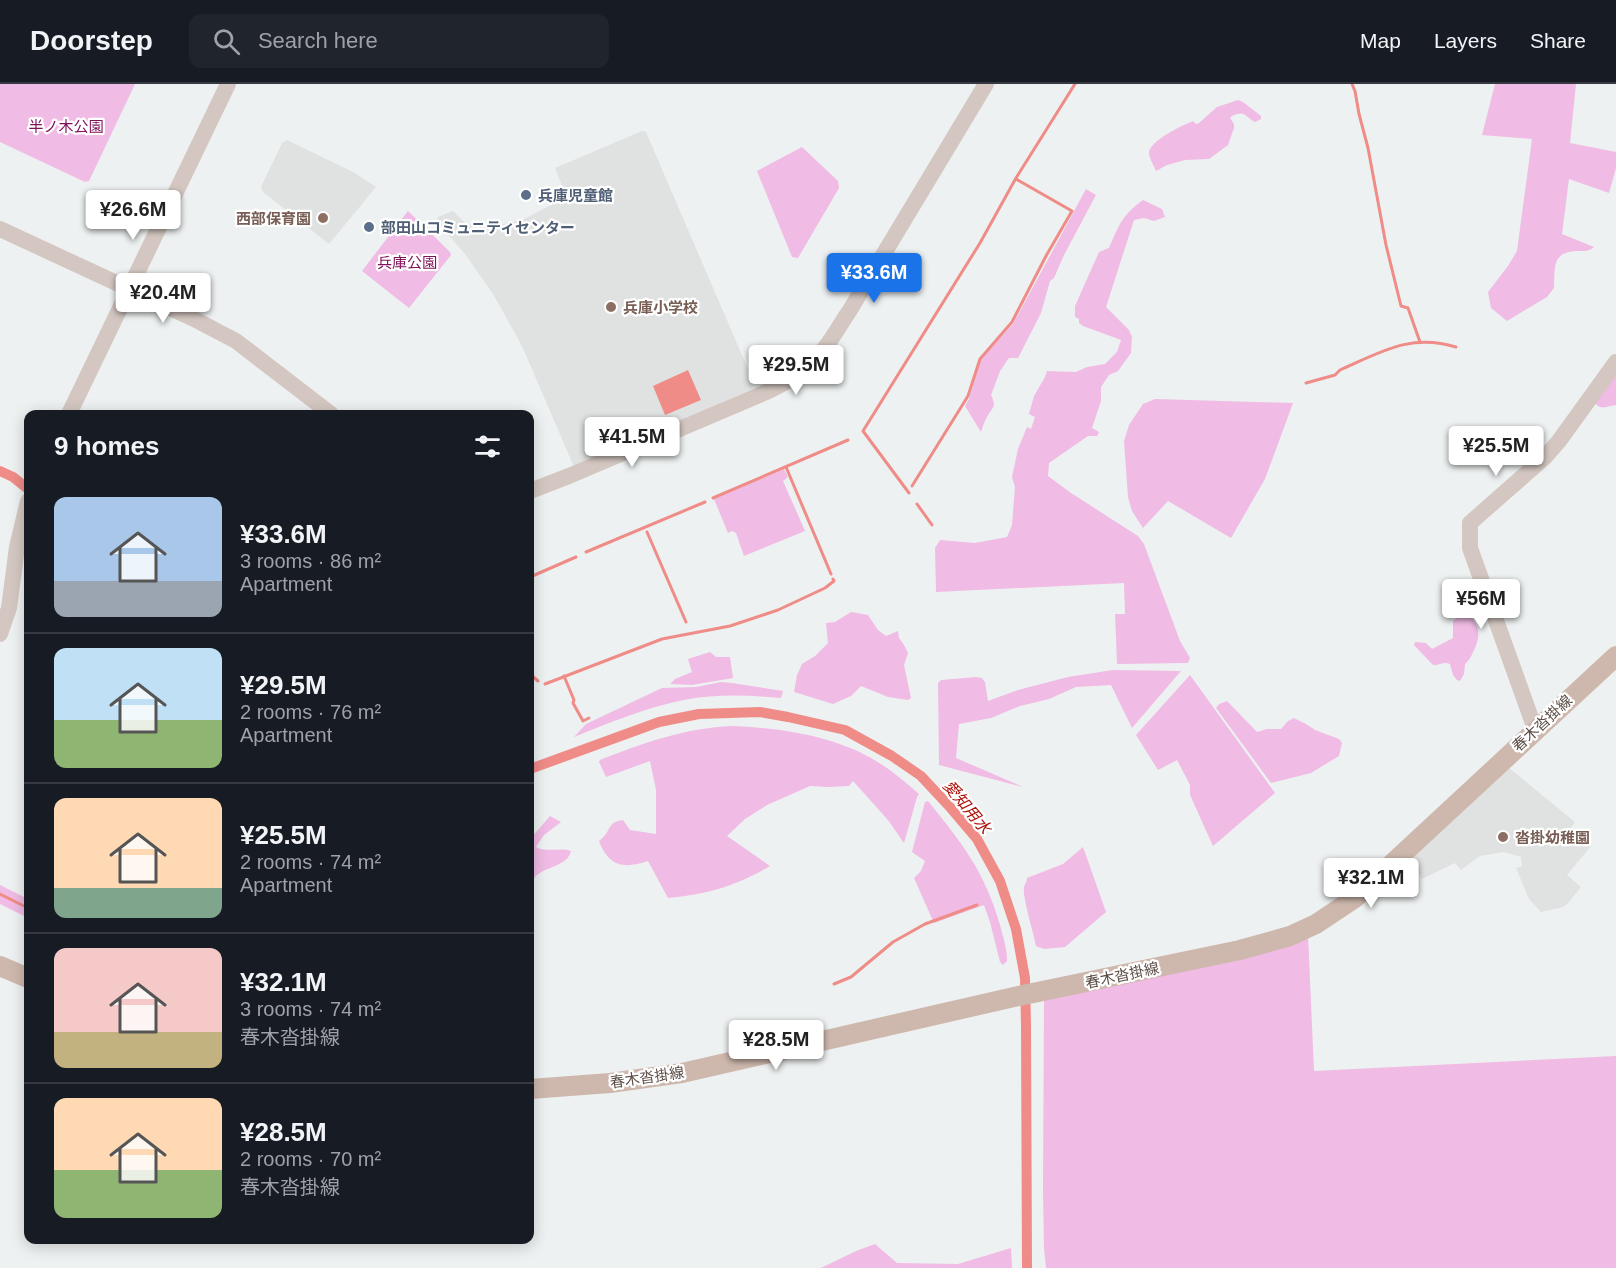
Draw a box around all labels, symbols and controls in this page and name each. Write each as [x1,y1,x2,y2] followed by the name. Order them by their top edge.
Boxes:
[189,14,609,68] search box
[30,25,153,56] text: Doorstep
[210,25,243,58] icon: search
[258,28,378,53] text: Search here
[1360,29,1401,52] text: Map
[1434,29,1497,52] text: Layers
[1530,29,1586,52] text: Share
[28,118,104,135] park label: 半ノ木公園
[538,187,613,204] place label: 兵庫児童館
[519,188,533,202] marker: 兵庫児童館
[84,190,182,241] pin: ¥26.6M
[100,198,166,220] text: ¥26.6M
[236,210,311,227] place label: 西部保育園
[316,211,330,225] marker: 西部保育園
[381,219,575,236] place label: 部田山コミュニティセンター
[362,220,376,234] marker: 部田山コミュニティセンター
[825,253,923,304] pin: ¥33.6M
[377,254,437,271] park label: 兵庫公園
[841,261,907,283] text: ¥33.6M
[114,273,212,324] pin: ¥20.4M
[130,281,196,303] text: ¥20.4M
[623,299,698,316] place label: 兵庫小学校
[604,300,618,314] marker: 兵庫小学校
[747,345,845,396] pin: ¥29.5M
[763,353,829,375] text: ¥29.5M
[583,417,681,468] pin: ¥41.5M
[599,425,665,447] text: ¥41.5M
[1447,426,1545,477] pin: ¥25.5M
[471,430,504,463] icon: filters
[54,431,160,461] text: 9 homes
[1463,434,1529,456] text: ¥25.5M
[240,519,327,549] text: ¥33.6M
[102,521,174,593] icon: home
[240,550,381,572] text: 3 rooms · 86 m²
[240,573,332,595] text: Apartment
[1445,579,1517,630] pin: ¥56M
[1456,587,1506,609] text: ¥56M
[240,670,327,700] text: ¥29.5M
[102,672,174,744] icon: home
[1509,691,1575,755] street label: 春木沓掛線
[240,701,381,723] text: 2 rooms · 76 m²
[240,724,332,746] text: Apartment
[940,777,995,839] water label: 愛知用水
[240,820,327,850] text: ¥25.5M
[102,822,174,894] icon: home
[1515,829,1590,846] place label: 沓掛幼稚園
[1496,830,1510,844] marker: 沓掛幼稚園
[240,851,381,873] text: 2 rooms · 74 m²
[1322,858,1420,909] pin: ¥32.1M
[1338,866,1404,888] text: ¥32.1M
[240,874,332,896] text: Apartment
[1084,959,1160,991] street label: 春木沓掛線
[240,967,327,997] text: ¥32.1M
[102,972,174,1044] icon: home
[240,998,381,1020] text: 3 rooms · 74 m²
[727,1020,825,1071] pin: ¥28.5M
[240,1026,340,1048] text: 春木沓掛線
[743,1028,809,1050] text: ¥28.5M
[609,1063,685,1091] street label: 春木沓掛線
[240,1117,327,1147] text: ¥28.5M
[102,1122,174,1194] icon: home
[240,1148,381,1170] text: 2 rooms · 70 m²
[240,1176,340,1198] text: 春木沓掛線

